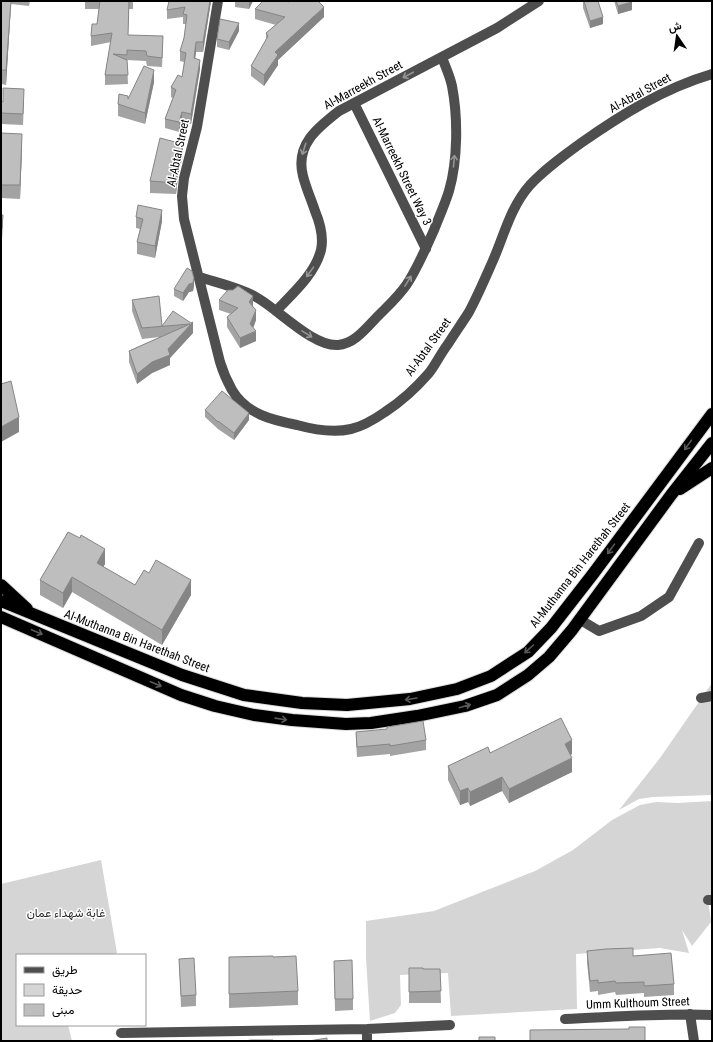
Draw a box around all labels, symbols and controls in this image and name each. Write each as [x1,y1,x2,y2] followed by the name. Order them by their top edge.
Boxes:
[657,16,697,56] north arrow
[667,19,683,35] text: ش
[321,57,405,112] street label: Al-Marreekh Street
[607,70,674,116] street label: Al-Abtal Street
[402,72,414,79] one-way arrow
[370,114,434,228] street label: Al-Marreekh Street Way 3
[164,118,192,188] street label: Al-Abtal Street
[300,142,307,155] one-way arrow
[451,155,458,168] one-way arrow
[306,267,314,278] one-way arrow
[404,276,412,287] one-way arrow
[402,315,454,379] street label: Al-Abtal Street
[302,330,313,338] one-way arrow
[684,439,693,450] one-way arrow
[527,499,633,630] street label: Al-Muthanna Bin Harethah Street
[607,543,615,554] one-way arrow
[62,607,212,675] street label: Al-Muthanna Bin Harethah Street
[30,629,42,636] one-way arrow
[524,645,534,654] one-way arrow
[150,681,162,688] one-way arrow
[405,695,418,703] one-way arrow
[458,702,471,709] one-way arrow
[274,715,287,722] one-way arrow
[27,906,105,921] park label: غابة شهداء عمان
[16,954,146,1026] legend
[52,963,78,978] text: طريق
[52,983,82,997] text: حديقة
[586,994,690,1012] street label: Umm Kulthoum Street
[52,1003,74,1018] text: مبنى

